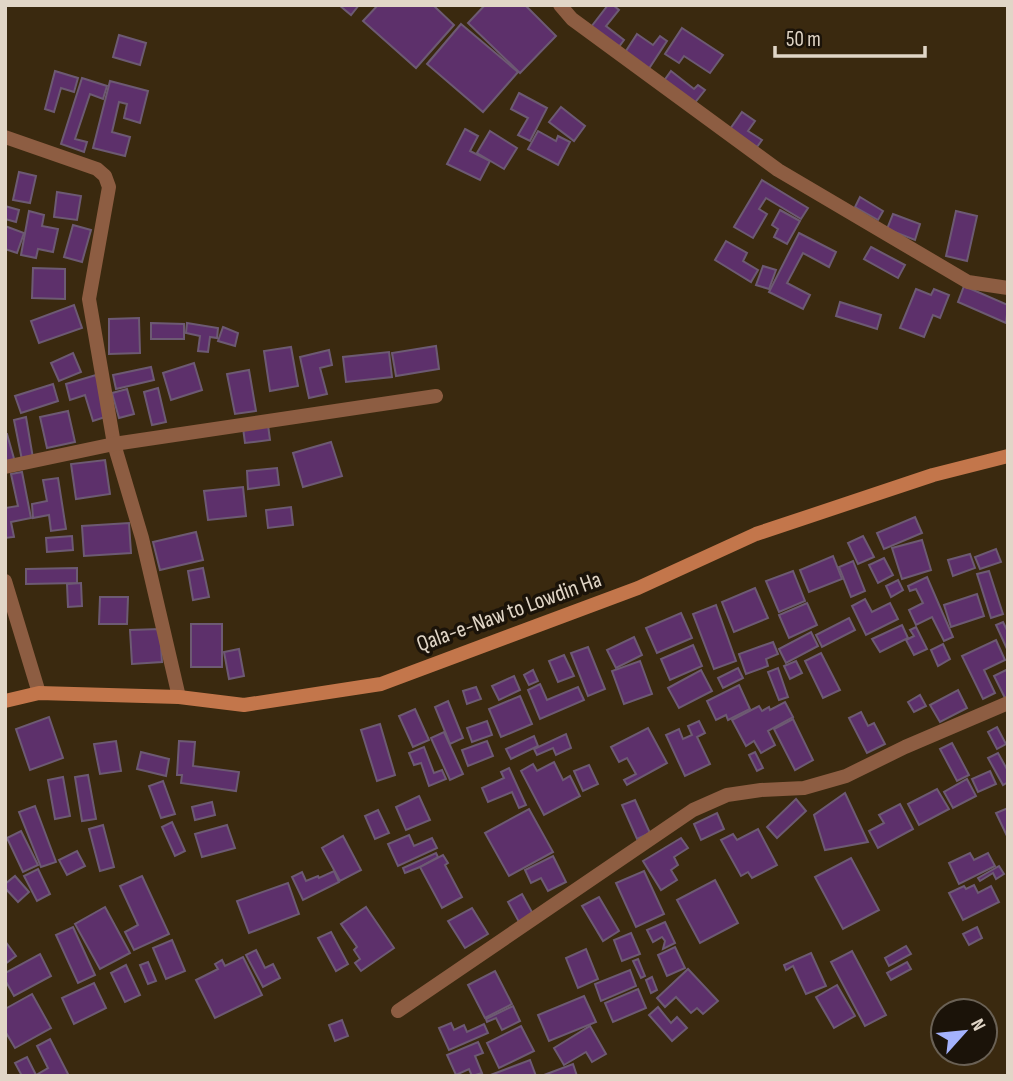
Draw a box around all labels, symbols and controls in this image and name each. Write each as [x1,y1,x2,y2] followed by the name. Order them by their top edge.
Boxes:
[775,14,926,58] scale bar
[786,27,821,52] text: 50 m
[413,566,605,658] street label: Qala-e-Naw to Lowdin Ha
[929,997,999,1067] north arrow
[965,1015,990,1035] text: N

